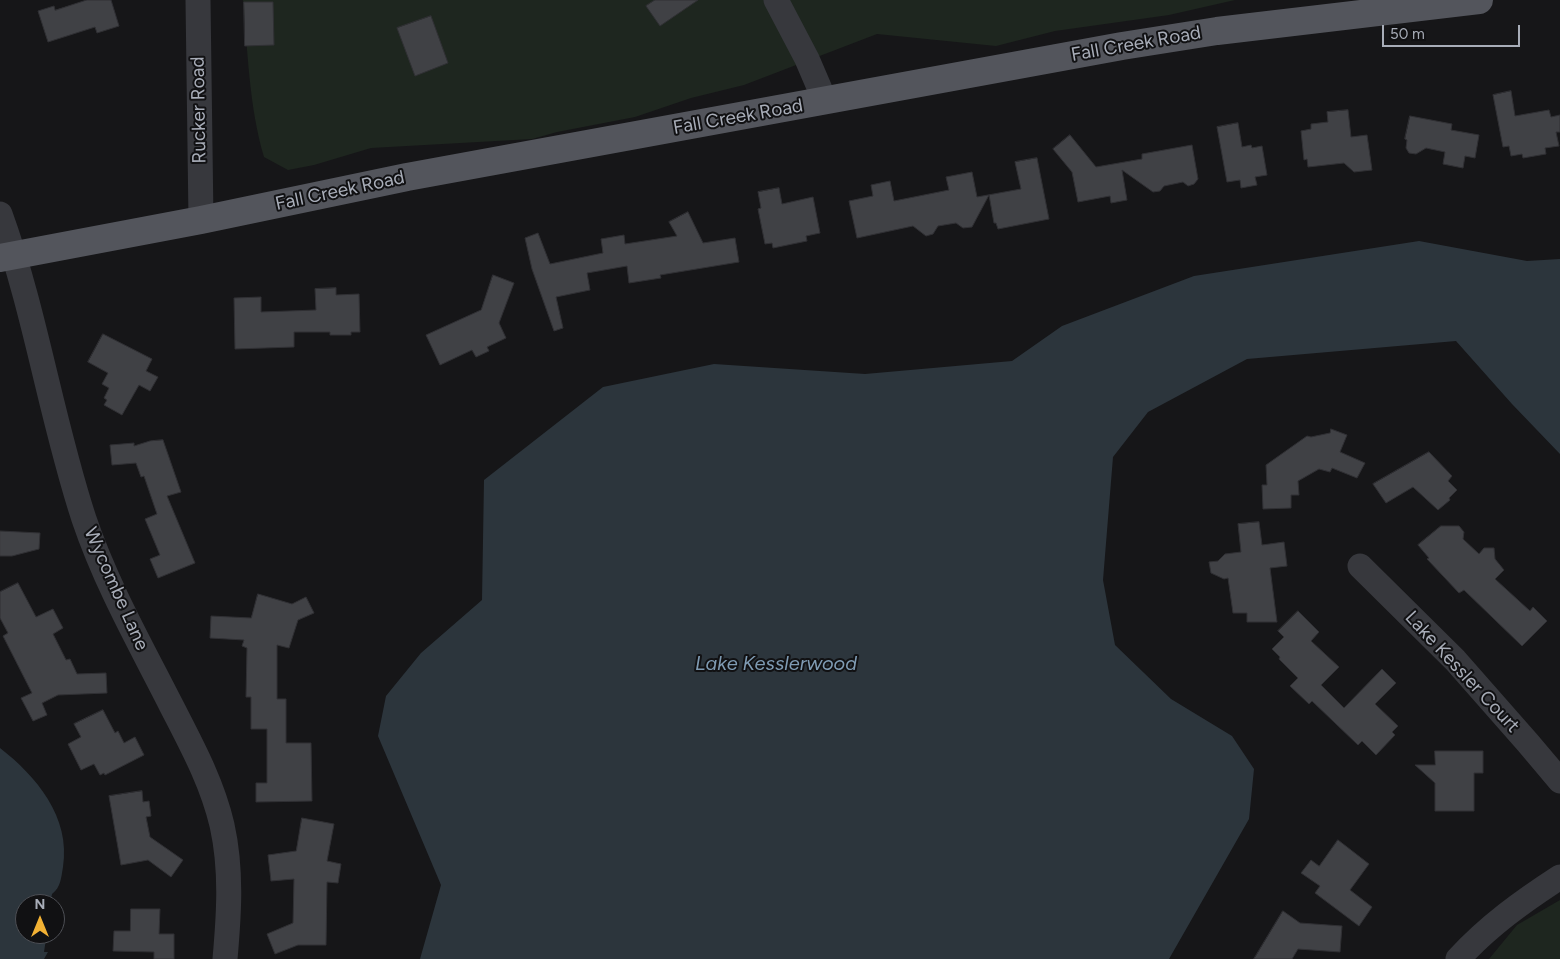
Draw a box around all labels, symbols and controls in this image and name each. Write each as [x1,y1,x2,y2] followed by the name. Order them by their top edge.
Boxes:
[1385,15,1522,47] scale bar
[1069,21,1203,67] street label: Fall Creek Road
[1390,25,1425,43] text: 50 m
[187,56,211,164] street label: Rucker Road
[671,94,805,140] street label: Fall Creek Road
[273,166,407,216] street label: Fall Creek Road
[79,524,153,654] street label: Wycombe Lane
[1400,607,1524,737] street label: Lake Kessler Court
[695,652,857,676] water label: Lake Kesslerwood
[15,894,65,944] north arrow
[35,896,45,913] text: N

